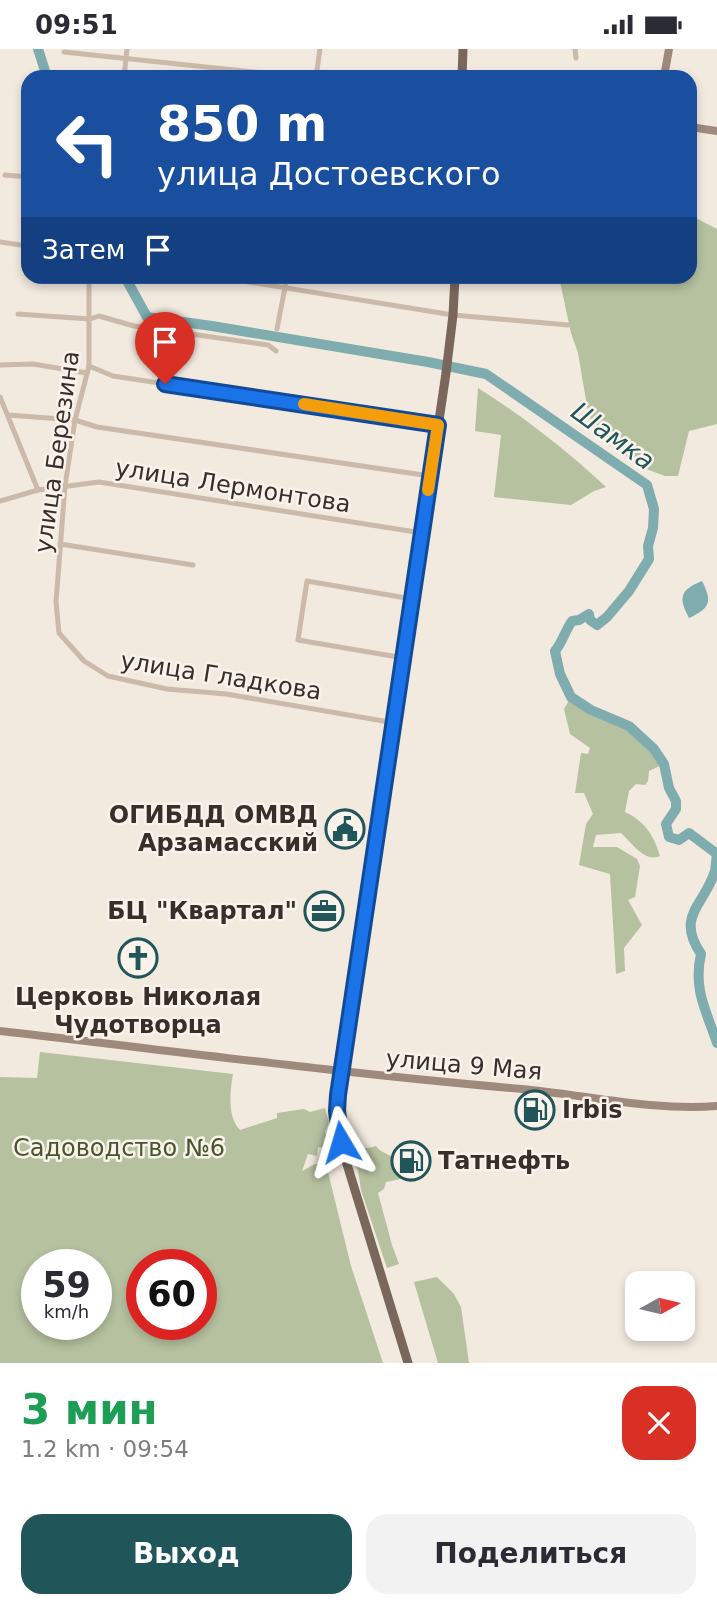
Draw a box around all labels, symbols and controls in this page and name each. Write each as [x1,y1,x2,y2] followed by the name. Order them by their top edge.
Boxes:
[35,10,118,40] text: 09:51
[157,96,327,153] text: 850 m
[42,98,133,189] icon: left
[157,155,501,193] text: улица Достоевского
[139,231,177,269] icon: arrive
[42,235,125,265] text: Затем
[135,312,195,384] pin
[146,323,184,361] icon: arrive
[29,349,85,555] street label: улица Березина
[566,396,660,476] water label: Шамка
[113,454,353,518] street label: улица Лермонтова
[118,646,324,706] street label: улица Гладкова
[109,801,318,857] place label: ОГИБДД ОМВД Арзамасский
[324,808,366,850] public building icon: ОГИБДД ОМВД Арзамасский
[303,890,345,932] office icon: БЦ "Квартал"
[107,897,297,925] place label: БЦ "Квартал"
[117,937,159,979] church icon: Церковь Николая Чудотворца
[15,983,261,1039] place label: Церковь Николая Чудотворца
[385,1044,543,1086] street label: улица 9 Мая
[514,1089,556,1131] fuel station icon: Irbis
[562,1096,622,1124] place label: Irbis
[304,1105,378,1179] position arrow
[13,1134,225,1162] park label: Садоводство №6
[390,1140,432,1182] fuel station icon: Татнефть
[438,1147,570,1175] place label: Татнефть
[126,1249,217,1340] speed limit sign: 60
[42,1265,91,1305] text: 59
[625,1271,695,1341] north arrow
[625,1271,695,1341] map controls
[44,1301,89,1322] text: km/h
[21,1385,158,1434] text: 3 мин
[622,1386,696,1460] button: close
[21,1436,189,1462] text: 1.2 km · 09:54
[21,1514,352,1594] button: Выход
[366,1514,696,1594] button: Поделиться

